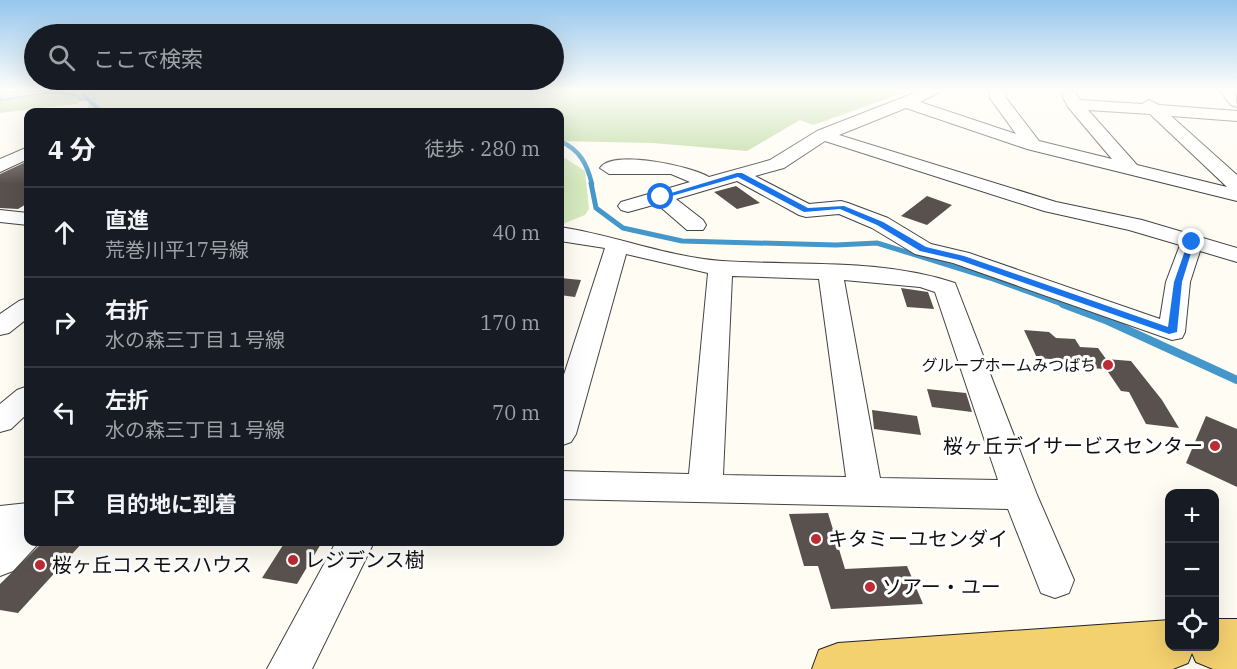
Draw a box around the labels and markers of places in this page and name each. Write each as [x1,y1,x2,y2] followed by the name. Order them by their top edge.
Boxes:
[921,355,1096,375] place label: グループホームみつばち
[1101,358,1115,372] marker: グループホームみつばち
[943,432,1203,459] place label: 桜ヶ丘デイサービスセンター
[1208,439,1222,453] marker: 桜ヶ丘デイサービスセンター
[828,525,1008,552] place label: キタミーユセンダイ
[809,532,823,546] marker: キタミーユセンダイ
[305,546,425,573] place label: レジデンス樹
[52,551,252,578] place label: 桜ヶ丘コスモスハウス
[286,553,300,567] marker: レジデンス樹
[33,558,47,572] marker: 桜ヶ丘コスモスハウス
[882,573,1001,600] place label: ソアー・ユー
[863,580,877,594] marker: ソアー・ユー

